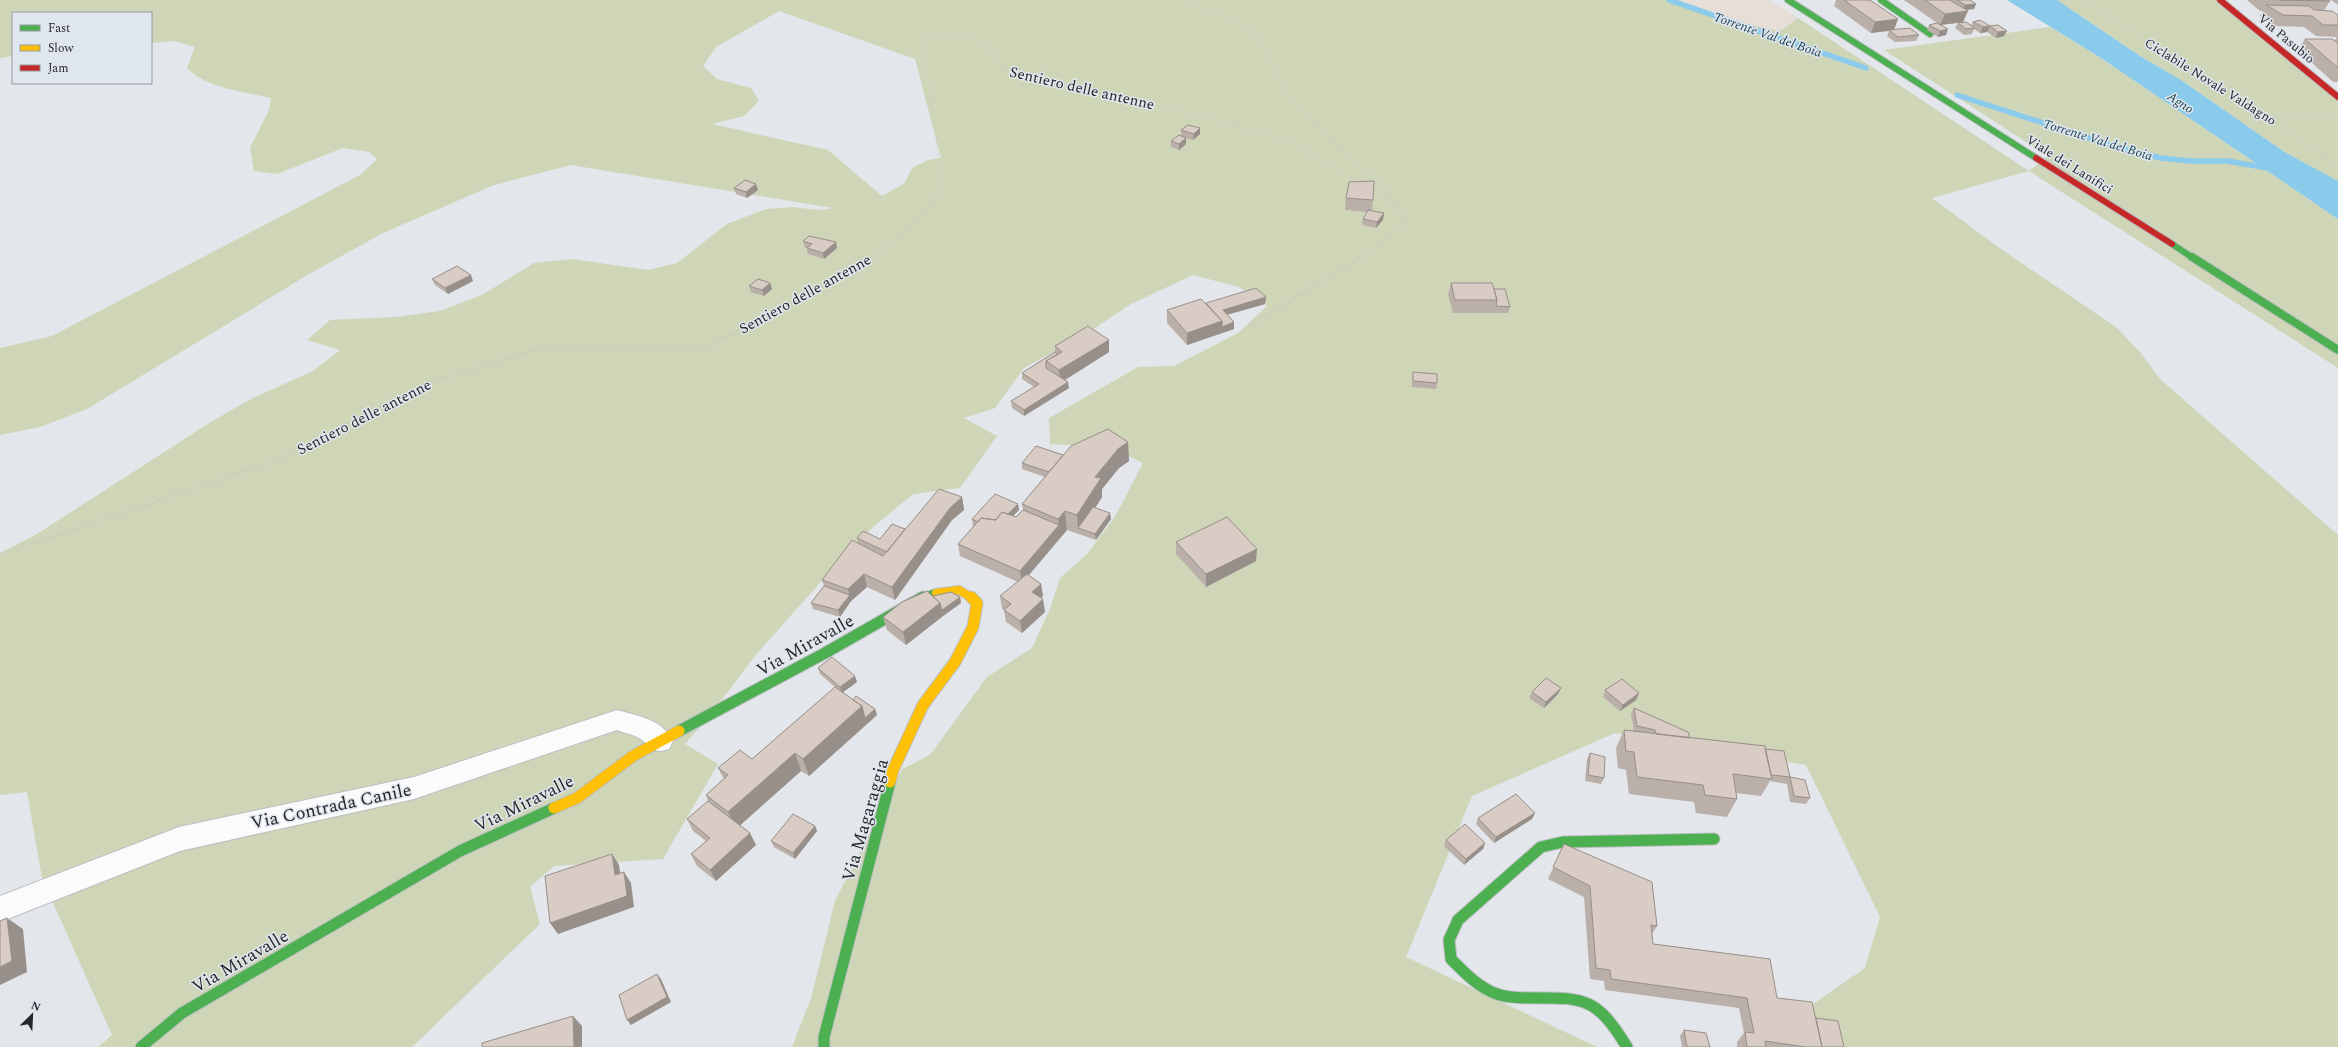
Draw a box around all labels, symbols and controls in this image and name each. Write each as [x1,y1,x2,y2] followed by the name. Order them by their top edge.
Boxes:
[1711,7,1825,63] water label: Torrente Val del Boia
[2254,9,2319,69] street label: Via Pasubio
[12,12,152,84] legend
[48,19,70,38] text: Fast
[2141,33,2280,131] street label: Ciclabile Novale Valdagno
[48,39,74,58] text: Slow
[48,59,69,78] text: Jam
[1007,61,1157,116] street label: Sentiero delle antenne
[2162,86,2198,119] water label: Agno
[2040,114,2155,166] water label: Torrente Val del Boia
[2022,130,2117,200] street label: Viale dei Lanifici
[735,248,876,340] street label: Sentiero delle antenne
[293,374,435,461] street label: Sentiero delle antenne
[751,607,859,683] street label: Via Miravalle
[835,755,896,885] street label: Via Magaraggia
[470,768,579,839] street label: Via Miravalle
[248,776,414,837] street label: Via Contrada Canile
[187,923,294,1000] street label: Via Miravalle
[12,995,52,1035] north arrow
[28,997,43,1016] text: N

